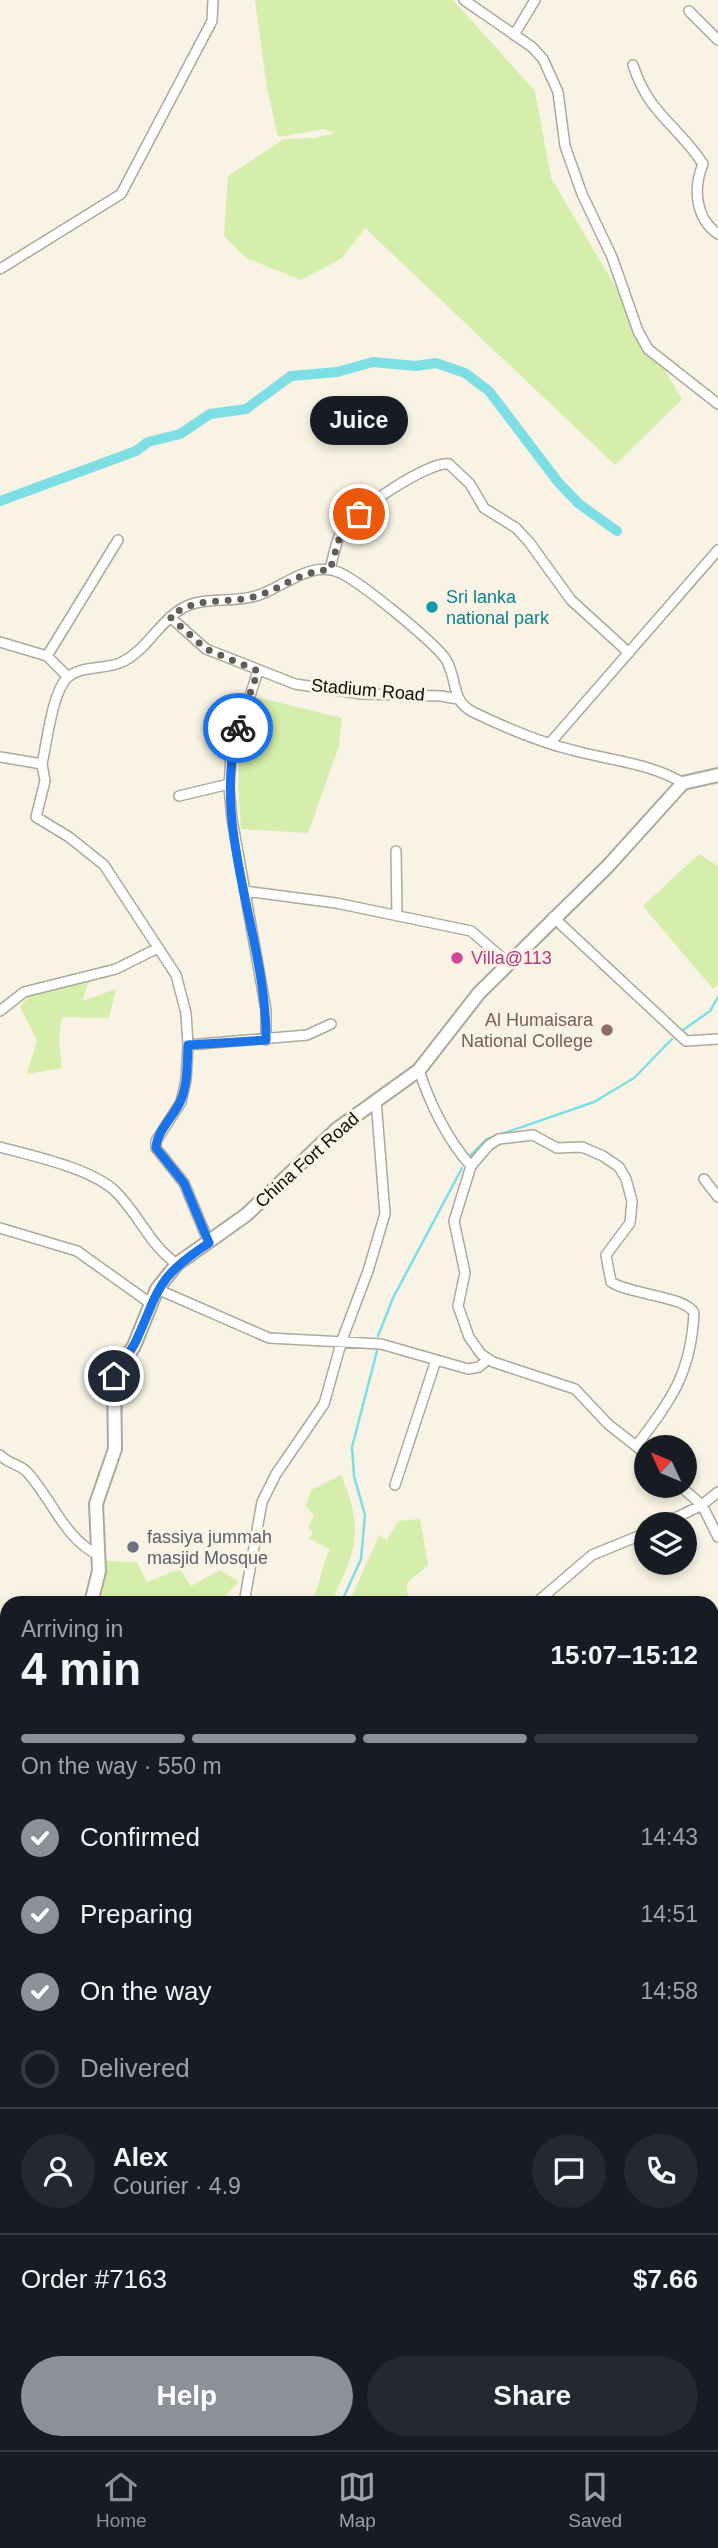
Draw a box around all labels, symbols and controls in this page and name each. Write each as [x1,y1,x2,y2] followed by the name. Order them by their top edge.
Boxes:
[310,395,408,444] callout: Juice
[330,407,388,433] text: Juice
[329,484,389,544] pin
[340,495,378,533] icon: bag
[446,587,550,628] place label: Sri lanka national park
[424,599,440,615] marker: Sri lanka national park
[310,675,426,705] street label: Stadium Road
[203,693,273,763] courier
[219,709,257,747] icon: bike
[471,948,552,968] place label: Villa@113
[449,950,465,966] marker: Villa@113
[461,1010,594,1051] place label: Al Humaisara National College
[599,1022,615,1038] marker: Al Humaisara National College
[251,1108,363,1212] street label: China Fort Road
[84,1346,144,1406] pin
[95,1357,133,1395] icon: home
[634,1435,696,1498] north arrow
[634,1435,697,1575] map controls
[634,1512,697,1575] button: layers
[147,1527,272,1568] place label: fassiya jummah masjid Mosque
[125,1539,141,1555] marker: fassiya jummah masjid Mosque
[21,1616,123,1642] text: Arriving in
[551,1640,698,1670] text: 15:07–15:12
[21,1643,141,1695] text: 4 min
[21,1753,222,1779] text: On the way · 550 m
[21,1819,59,1857] icon: check
[80,1822,200,1852] text: Confirmed
[640,1824,698,1850] text: 14:43
[21,1896,59,1934] icon: check
[80,1899,193,1929] text: Preparing
[640,1901,698,1927] text: 14:51
[21,1973,59,2011] icon: check
[80,1976,212,2006] text: On the way
[640,1978,698,2004] text: 14:58
[80,2053,190,2083] text: Delivered
[21,2134,95,2208] button: person
[532,2134,606,2208] button: chat
[624,2134,698,2208] button: phone
[113,2142,168,2172] text: Alex
[113,2173,241,2199] text: Courier · 4.9
[21,2264,167,2294] text: Order #7163
[633,2264,698,2294] text: $7.66
[21,2356,353,2436] button: Help
[367,2356,698,2436] button: Share
[96,2468,147,2532] tab: Home
[338,2468,376,2532] tab: Map
[568,2468,622,2532] tab: Saved

